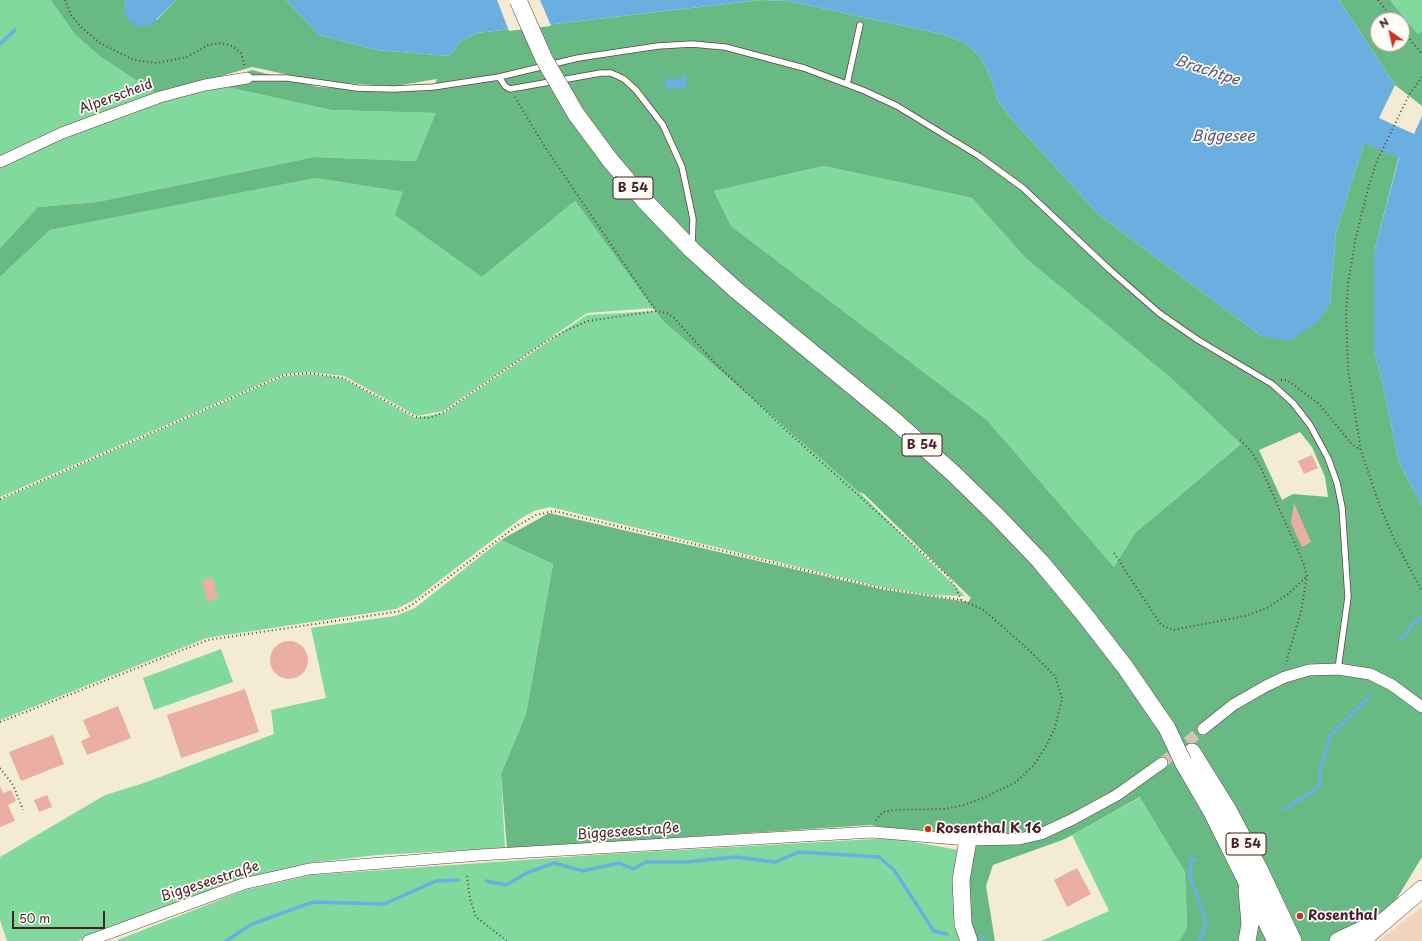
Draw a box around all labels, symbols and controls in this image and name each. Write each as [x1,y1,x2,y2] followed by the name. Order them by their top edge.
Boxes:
[1370,12,1410,52] north arrow
[1375,13,1392,32] text: N
[1172,52,1242,90] water label: Brachtpe
[77,76,155,118] street label: Alperscheid
[1191,128,1255,146] water label: Biggesee
[613,177,653,199] road number: B 54
[902,434,942,456] road number: B 54
[576,820,680,844] street label: Biggeseestraße
[936,821,1041,837] place label: Rosenthal K 16
[923,824,933,834] marker: Rosenthal K 16
[1226,833,1266,855] road number: B 54
[158,858,262,906] street label: Biggeseestraße
[14,903,107,929] scale bar
[1308,908,1378,924] place label: Rosenthal
[19,909,50,927] text: 50 m
[1295,911,1305,921] marker: Rosenthal

